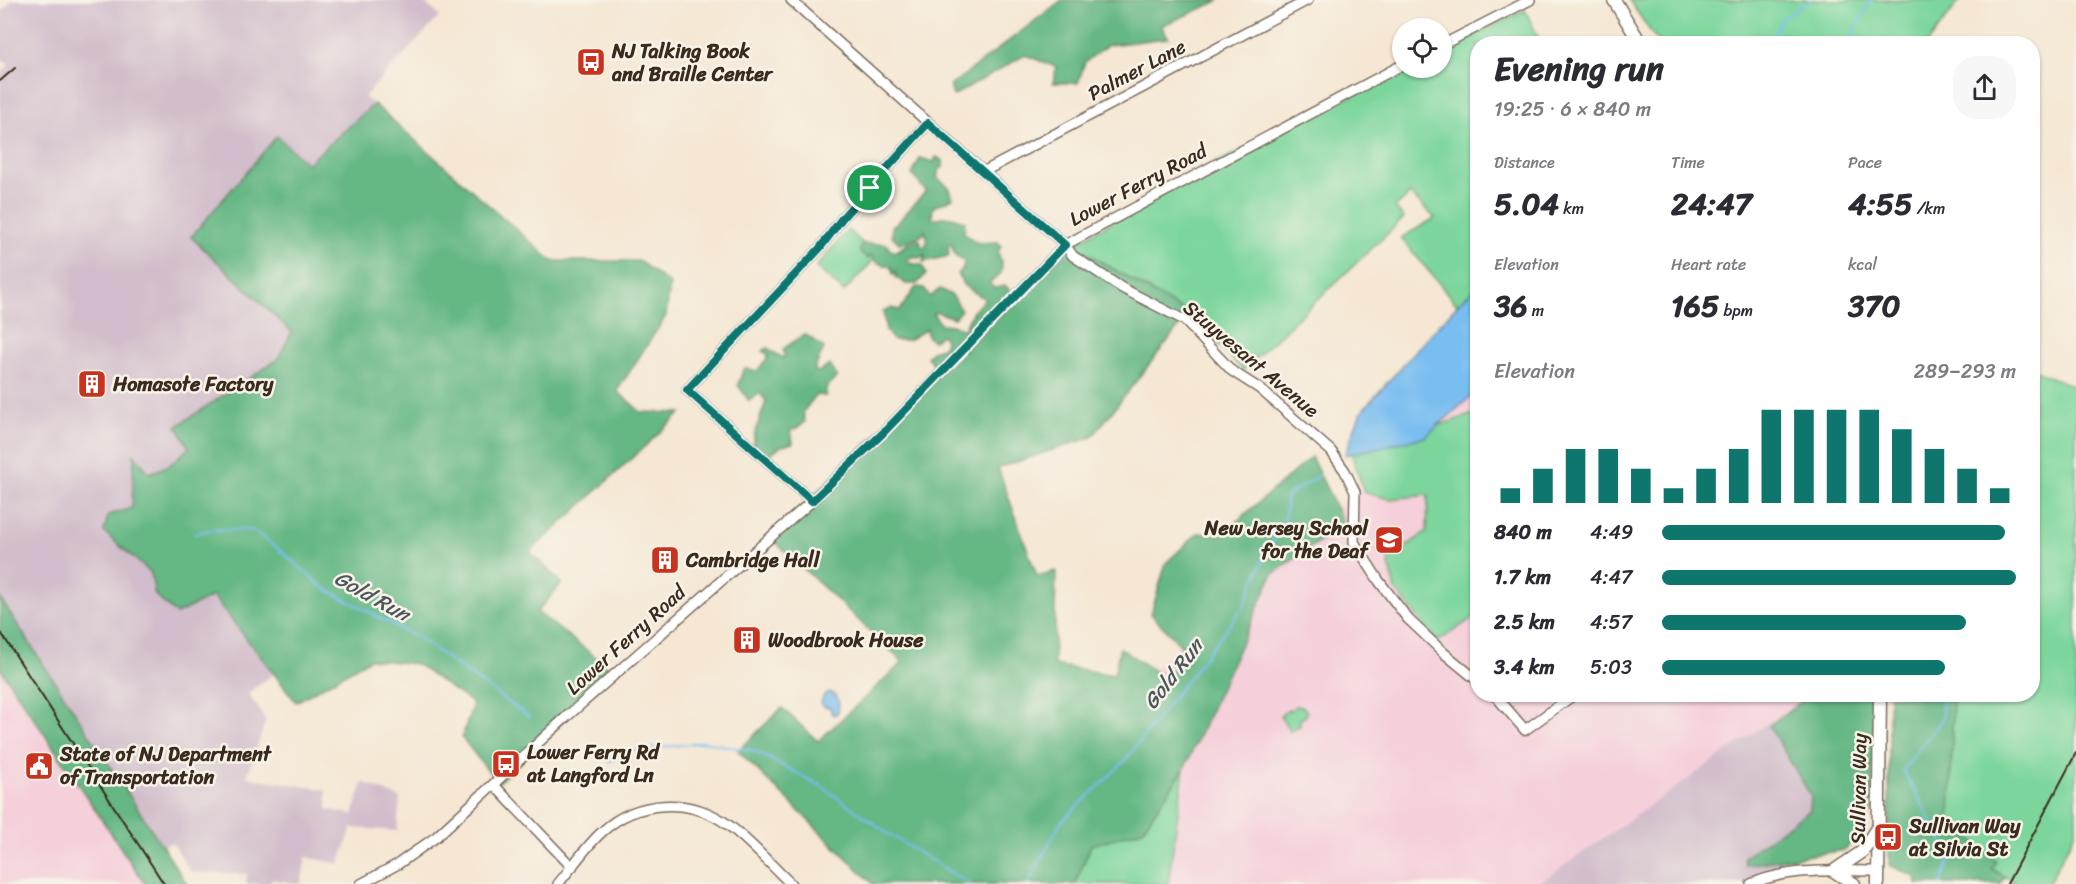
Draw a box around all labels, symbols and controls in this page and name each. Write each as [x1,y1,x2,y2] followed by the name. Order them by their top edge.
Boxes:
[1392,18,1452,78] map controls
[1392,18,1452,78] button: locate
[1081,29,1193,111] street label: Palmer Lane
[611,34,774,92] place label: NJ Talking Book and Braille Center
[1494,40,1664,98] text: Evening run
[575,46,607,78] bus stop icon: NJ Talking Book and Braille Center
[1953,56,2016,119] button: share
[1494,92,1651,127] text: 19:25 · 6 × 840 m
[1063,133,1215,236] street label: Lower Ferry Road
[1494,148,1555,177] text: Distance
[1671,148,1705,177] text: Time
[1848,148,1882,177] text: Pace
[844,162,895,213] pin
[853,171,886,204] icon: arrive
[1494,177,1559,231] text: 5.04
[1671,177,1752,231] text: 24:47
[1848,177,1912,231] text: 4:55
[1559,194,1584,223] text: km
[1912,194,1945,223] text: /km
[1494,250,1559,279] text: Elevation
[1671,250,1746,279] text: Heart rate
[1848,250,1877,279] text: kcal
[1494,279,1528,333] text: 36
[1671,279,1719,333] text: 165
[1848,279,1901,333] text: 370
[1175,291,1327,427] street label: Stuyvesant Avenue
[1528,296,1544,325] text: m
[1719,296,1753,325] text: bpm
[1494,354,1575,389] text: Elevation
[1913,354,2016,389] text: 289–293 m
[112,367,274,402] place label: Homasote Factory
[76,368,108,400] building icon: Homasote Factory
[1204,511,1371,569] place label: New Jersey School for the Deaf
[1494,515,1552,550] text: 840 m
[1590,515,1633,550] text: 4:49
[1373,524,1405,556] school or university icon: New Jersey School for the Deaf
[685,543,821,578] place label: Cambridge Hall
[649,544,681,576] building icon: Cambridge Hall
[327,560,419,634] water label: Gold Run
[1494,560,1551,595] text: 1.7 km
[1590,560,1632,595] text: 4:47
[558,575,695,704] street label: Lower Ferry Road
[1494,605,1555,640] text: 2.5 km
[1590,605,1632,640] text: 4:57
[768,623,924,658] place label: Woodbrook House
[731,624,763,656] building icon: Woodbrook House
[1133,628,1215,718] water label: Gold Run
[1494,650,1555,685] text: 3.4 km
[1590,650,1632,685] text: 5:03
[1841,732,1877,845] street label: Sullivan Way
[526,735,661,793] place label: Lower Ferry Rd at Langford Ln
[59,737,273,795] place label: State of NJ Department of Transportation
[490,748,522,780] bus stop icon: Lower Ferry Rd at Langford Ln
[23,750,55,782] public building icon: State of NJ Department of Transportation
[1908,809,2021,867] place label: Sullivan Way at Silvia St
[1872,821,1904,853] bus stop icon: Sullivan Way at Silvia St

